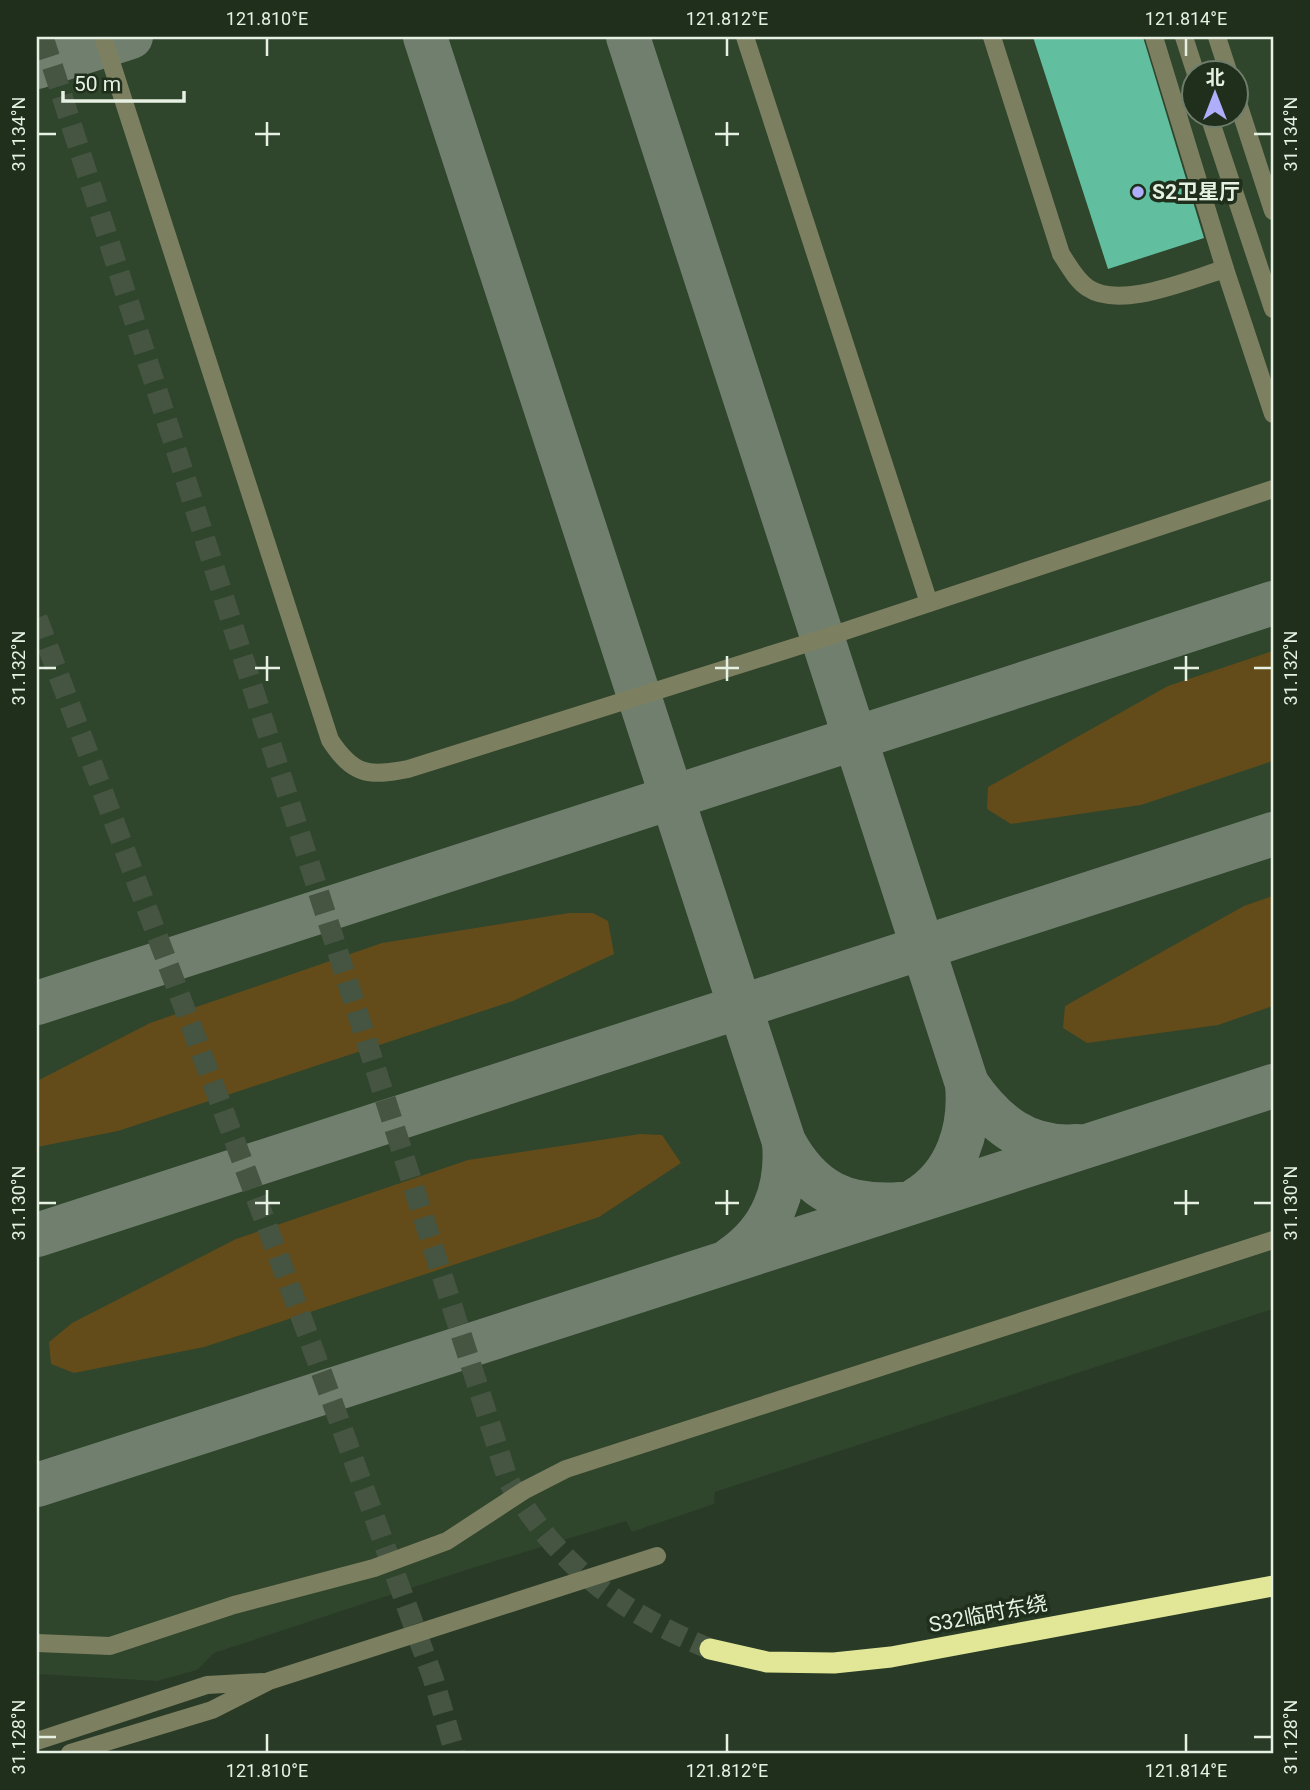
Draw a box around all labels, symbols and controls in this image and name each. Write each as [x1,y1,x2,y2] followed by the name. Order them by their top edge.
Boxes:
[226,8,308,29] text: 121.810°E
[686,8,768,29] text: 121.812°E
[1145,8,1227,29] text: 121.814°E
[63,60,184,104] scale bar
[1180,60,1250,130] north arrow
[1205,66,1225,89] text: 北
[74,72,121,96] text: 50 m
[8,97,29,171] text: 31.134°N
[1280,97,1301,171] text: 31.134°N
[1152,180,1240,204] place label: S2卫星厅
[1130,184,1146,200] marker: S2卫星厅
[8,631,29,705] text: 31.132°N
[1280,631,1301,705] text: 31.132°N
[8,1166,29,1240] text: 31.130°N
[1280,1166,1301,1240] text: 31.130°N
[927,1591,1049,1637] street label: S32临时东绕
[8,1700,29,1774] text: 31.128°N
[1280,1700,1301,1774] text: 31.128°N
[226,1760,308,1781] text: 121.810°E
[686,1760,768,1781] text: 121.812°E
[1145,1760,1227,1781] text: 121.814°E

